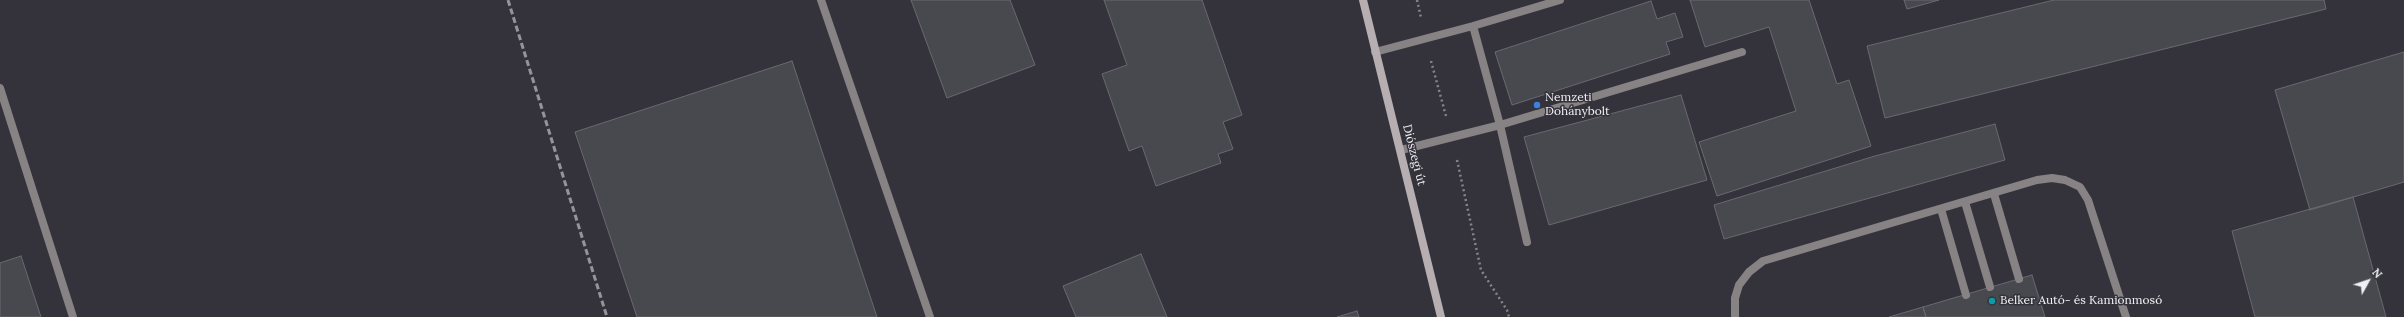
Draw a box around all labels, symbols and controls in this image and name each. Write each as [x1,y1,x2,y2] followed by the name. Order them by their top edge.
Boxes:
[1545,91,1610,119] place label: Nemzeti Dohánybolt
[1532,100,1542,110] marker: Nemzeti Dohánybolt
[1399,123,1429,187] street label: Diószegi út
[2348,261,2388,301] north arrow
[2369,266,2385,281] text: N
[2000,294,2162,308] place label: Belker Autó- és Kamionmosó
[1987,296,1997,306] marker: Belker Autó- és Kamionmosó

